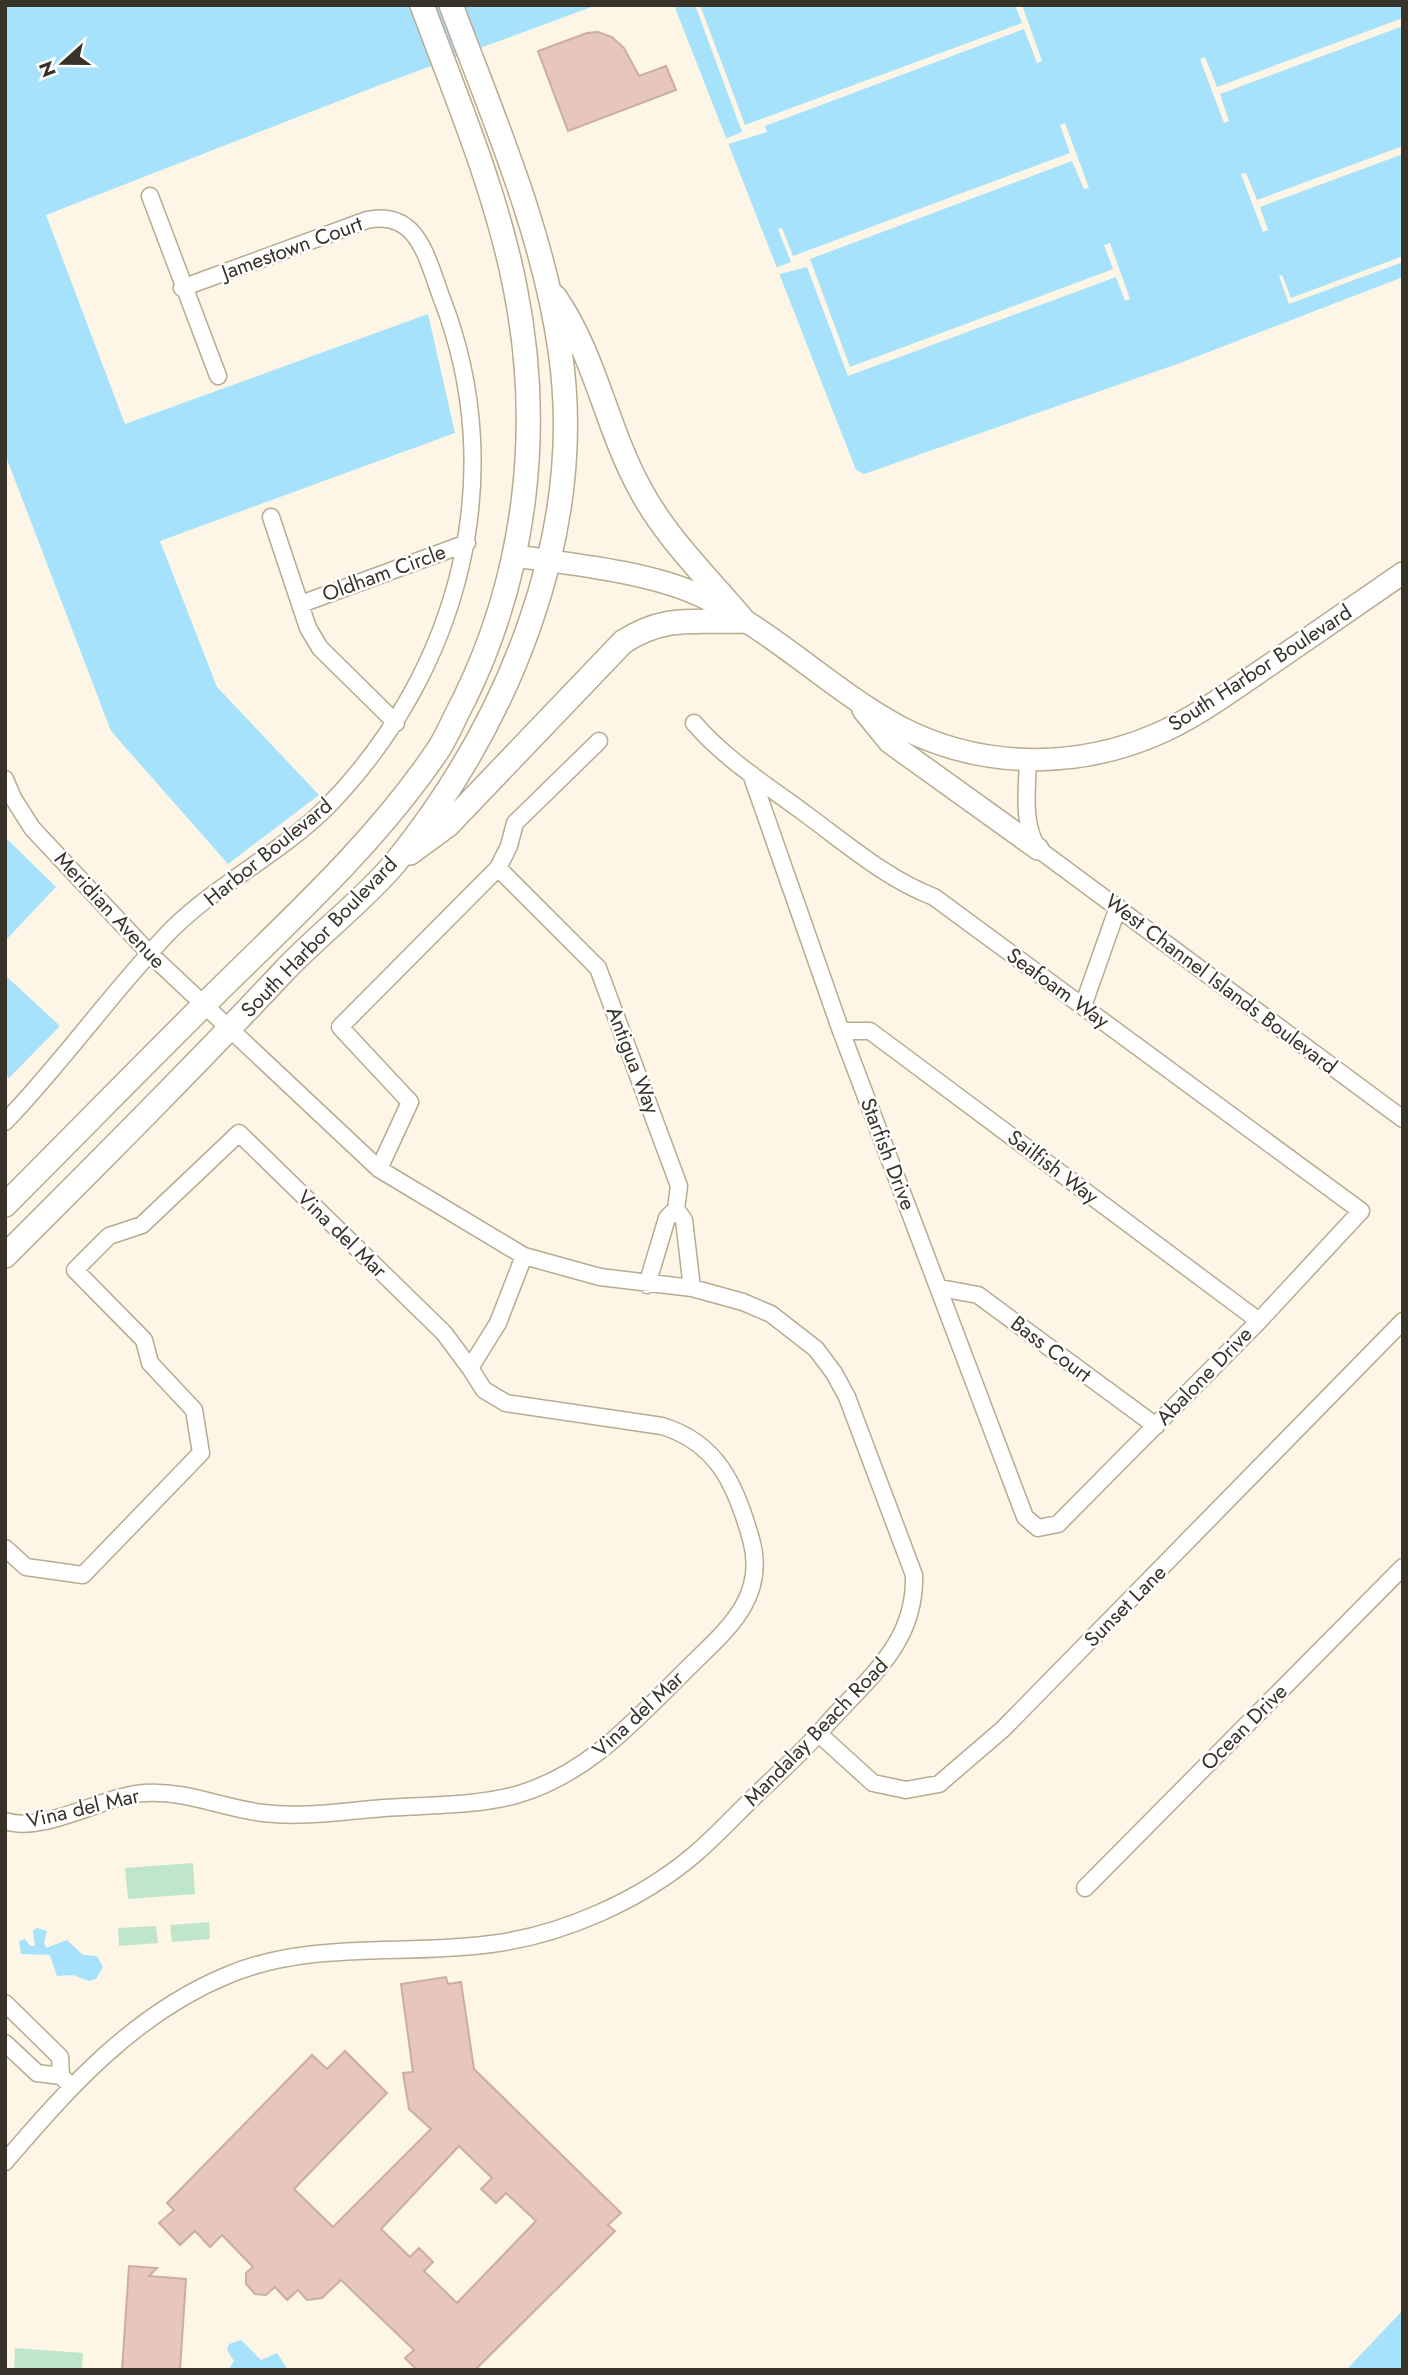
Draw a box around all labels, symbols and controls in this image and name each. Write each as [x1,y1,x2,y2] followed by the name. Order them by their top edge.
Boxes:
[28,28,98,98] north arrow
[32,57,63,81] text: N
[215,209,367,288] street label: Jamestown Court
[318,537,450,609] street label: Oldham Circle
[1162,597,1358,739] street label: South Harbor Boulevard
[197,791,339,913] street label: Harbor Boulevard
[48,845,173,975] street label: Meridian Avenue
[234,850,404,1024] street label: South Harbor Boulevard
[1099,887,1343,1081] street label: West Channel Islands Boulevard
[1000,940,1116,1036] street label: Seafoam Way
[599,1002,667,1119] street label: Antigua Way
[853,1094,923,1215] street label: Starfish Drive
[1001,1123,1105,1212] street label: Sailfish Way
[290,1183,394,1285] street label: Vina del Mar
[1004,1309,1098,1389] street label: Bass Court
[1149,1320,1259,1432] street label: Abalone Drive
[1077,1558,1173,1654] street label: Sunset Lane
[737,1651,895,1813] street label: Mandalay Beach Road
[586,1663,691,1764] street label: Vina del Mar
[1194,1677,1294,1777] street label: Ocean Drive
[24,1780,143,1836] street label: Vina del Mar

